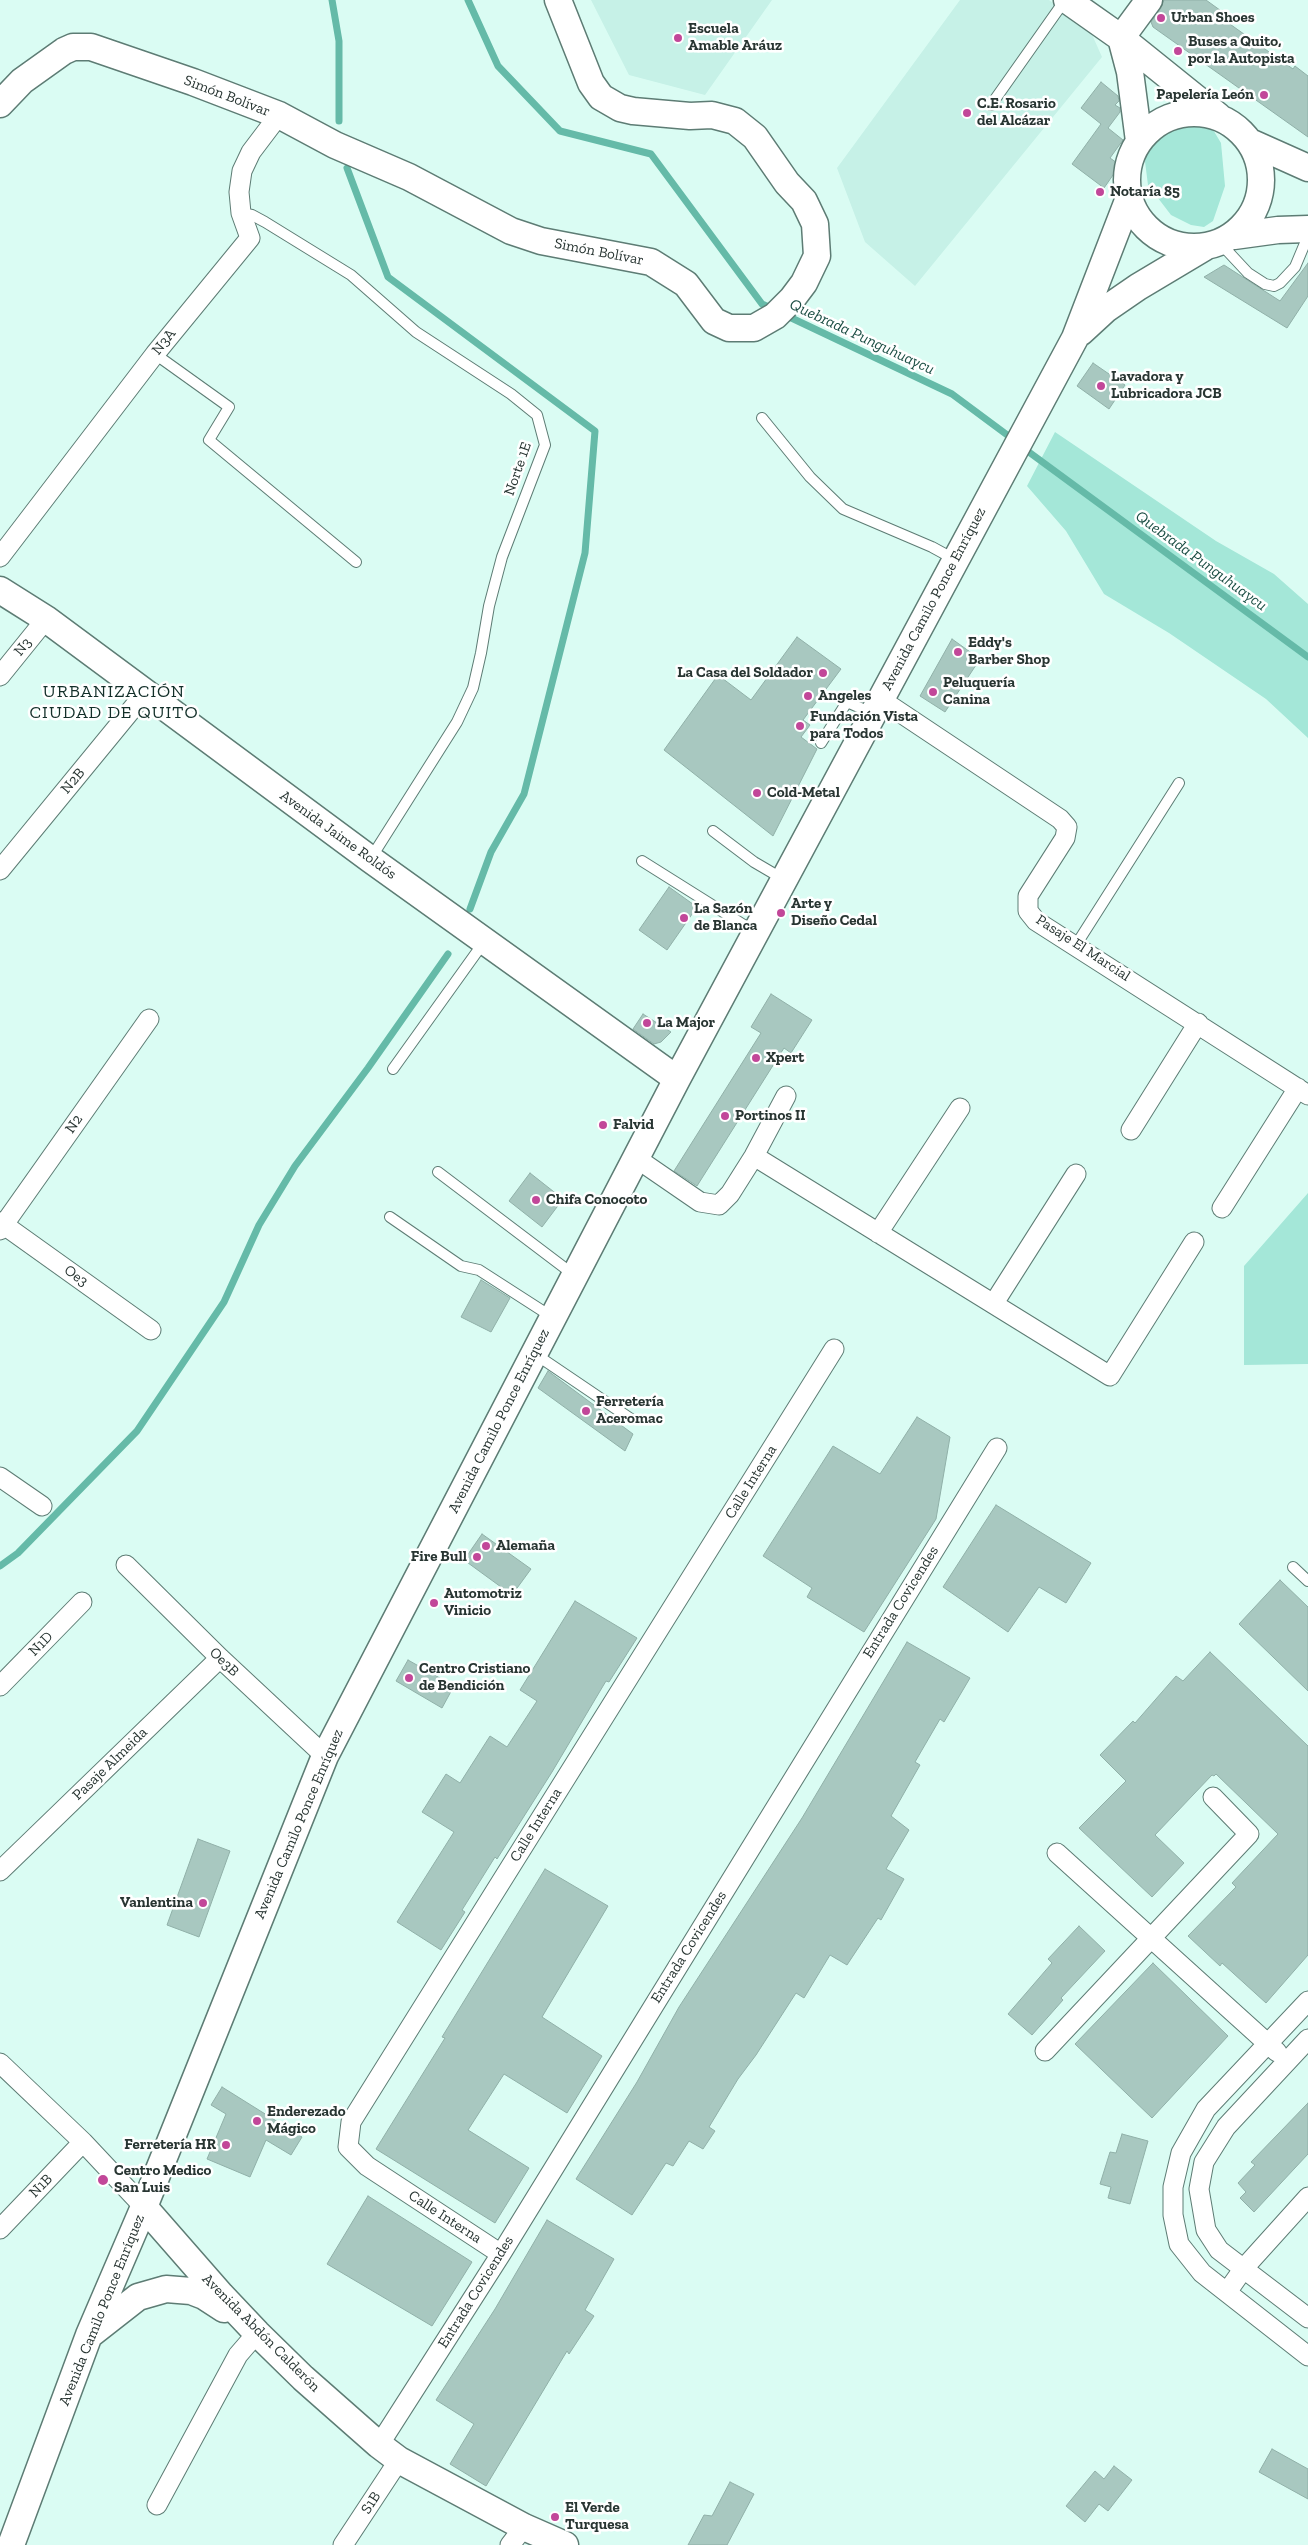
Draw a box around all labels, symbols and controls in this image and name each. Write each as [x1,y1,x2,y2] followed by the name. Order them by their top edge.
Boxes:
[1171,9,1255,27] place label: Urban Shoes
[1155,12,1167,24] marker: Urban Shoes
[688,20,782,55] place label: Escuela Amable Aráuz
[672,32,684,44] marker: Escuela Amable Aráuz
[1188,33,1295,68] place label: Buses a Quito, por la Autopista
[1172,45,1184,57] marker: Buses a Quito, por la Autopista
[181,71,273,121] street label: Simón Bolívar
[1156,86,1254,104] place label: Papelería León
[1258,89,1270,101] marker: Papelería León
[977,95,1056,130] place label: C.E. Rosario del Alcázar
[961,107,973,119] marker: C.E. Rosario del Alcázar
[1110,183,1180,201] place label: Notaría 85
[1094,186,1106,198] marker: Notaría 85
[553,235,645,269] street label: Simón Bolívar
[786,295,938,379] water label: Quebrada Punguhuaycu
[148,325,180,359] street label: N3A
[1111,368,1222,403] place label: Lavadora y Lubricadora JCB
[1095,380,1107,392] marker: Lavadora y Lubricadora JCB
[500,440,536,498] street label: Norte 1E
[878,504,990,694] street label: Avenida Camilo Ponce Enríquez
[1132,507,1270,615] water label: Quebrada Punguhuaycu
[10,634,36,660] street label: N3
[968,634,1050,669] place label: Eddy's Barber Shop
[952,646,964,658] marker: Eddy's Barber Shop
[677,664,813,682] place label: La Casa del Soldador
[817,667,829,679] marker: La Casa del Soldador
[943,674,1015,709] place label: Peluquería Canina
[28,681,200,724] district label: URBANIZACIÓN CIUDAD DE QUITO
[927,686,939,698] marker: Peluquería Canina
[818,687,871,705] place label: Angeles
[802,690,814,702] marker: Angeles
[810,708,918,743] place label: Fundación Vista para Todos
[794,720,806,732] marker: Fundación Vista para Todos
[57,765,89,797] street label: N2B
[767,784,840,802] place label: Cold-Metal
[276,787,400,883] street label: Avenida Jaime Roldós
[751,787,763,799] marker: Cold-Metal
[791,895,877,930] place label: Arte y Diseño Cedal
[694,900,757,935] place label: La Sazón de Blanca
[775,907,787,919] marker: Arte y Diseño Cedal
[1032,911,1134,985] street label: Pasaje El Marcial
[678,912,690,924] marker: La Sazón de Blanca
[657,1014,715,1032] place label: La Major
[641,1017,653,1029] marker: La Major
[766,1049,804,1067] place label: Xpert
[750,1052,762,1064] marker: Xpert
[735,1107,806,1125] place label: Portinos II
[719,1110,731,1122] marker: Portinos II
[61,1111,87,1137] street label: N2
[613,1116,654,1134] place label: Falvid
[597,1119,609,1131] marker: Falvid
[546,1191,647,1209] place label: Chifa Conocoto
[530,1194,542,1206] marker: Chifa Conocoto
[60,1261,92,1291] street label: Oe3
[445,1326,553,1516] street label: Avenida Camilo Ponce Enríquez
[596,1393,664,1428] place label: Ferretería Aceromac
[580,1405,592,1417] marker: Ferretería Aceromac
[721,1442,781,1522] street label: Calle Interna
[496,1537,555,1555] place label: Alemaña
[480,1540,492,1552] marker: Alemaña
[859,1543,943,1661] street label: Entrada Covicendes
[411,1548,467,1566] place label: Fire Bull
[471,1551,483,1563] marker: Fire Bull
[444,1585,522,1620] place label: Automotriz Vinicio
[428,1597,440,1609] marker: Automotriz Vinicio
[25,1628,57,1660] street label: N1D
[205,1644,243,1680] street label: Oe3B
[419,1660,530,1695] place label: Centro Cristiano de Bendición
[403,1672,415,1684] marker: Centro Cristiano de Bendición
[69,1724,151,1804] street label: Pasaje Almeida
[251,1726,347,1922] street label: Avenida Camilo Ponce Enríquez
[506,1785,566,1865] street label: Calle Interna
[647,1888,731,2006] street label: Entrada Covicendes
[120,1894,193,1912] place label: Vanlentina
[197,1897,209,1909] marker: Vanlentina
[267,2103,346,2138] place label: Enderezado Mágico
[251,2115,263,2127] marker: Enderezado Mágico
[124,2136,216,2154] place label: Ferretería HR
[220,2139,232,2151] marker: Ferretería HR
[114,2162,211,2197] place label: Centro Medico San Luis
[26,2170,56,2202] street label: N1B
[96,2173,110,2187] marker: Centro Medico San Luis
[405,2187,485,2247] street label: Calle Interna
[55,2212,149,2408] street label: Avenida Camilo Ponce Enríquez
[434,2233,518,2351] street label: Entrada Covicendes
[198,2270,324,2396] street label: Avenida Abdón Calderón
[357,2489,385,2517] street label: S1B
[565,2499,629,2534] place label: El Verde Turquesa
[549,2511,561,2523] marker: El Verde Turquesa

